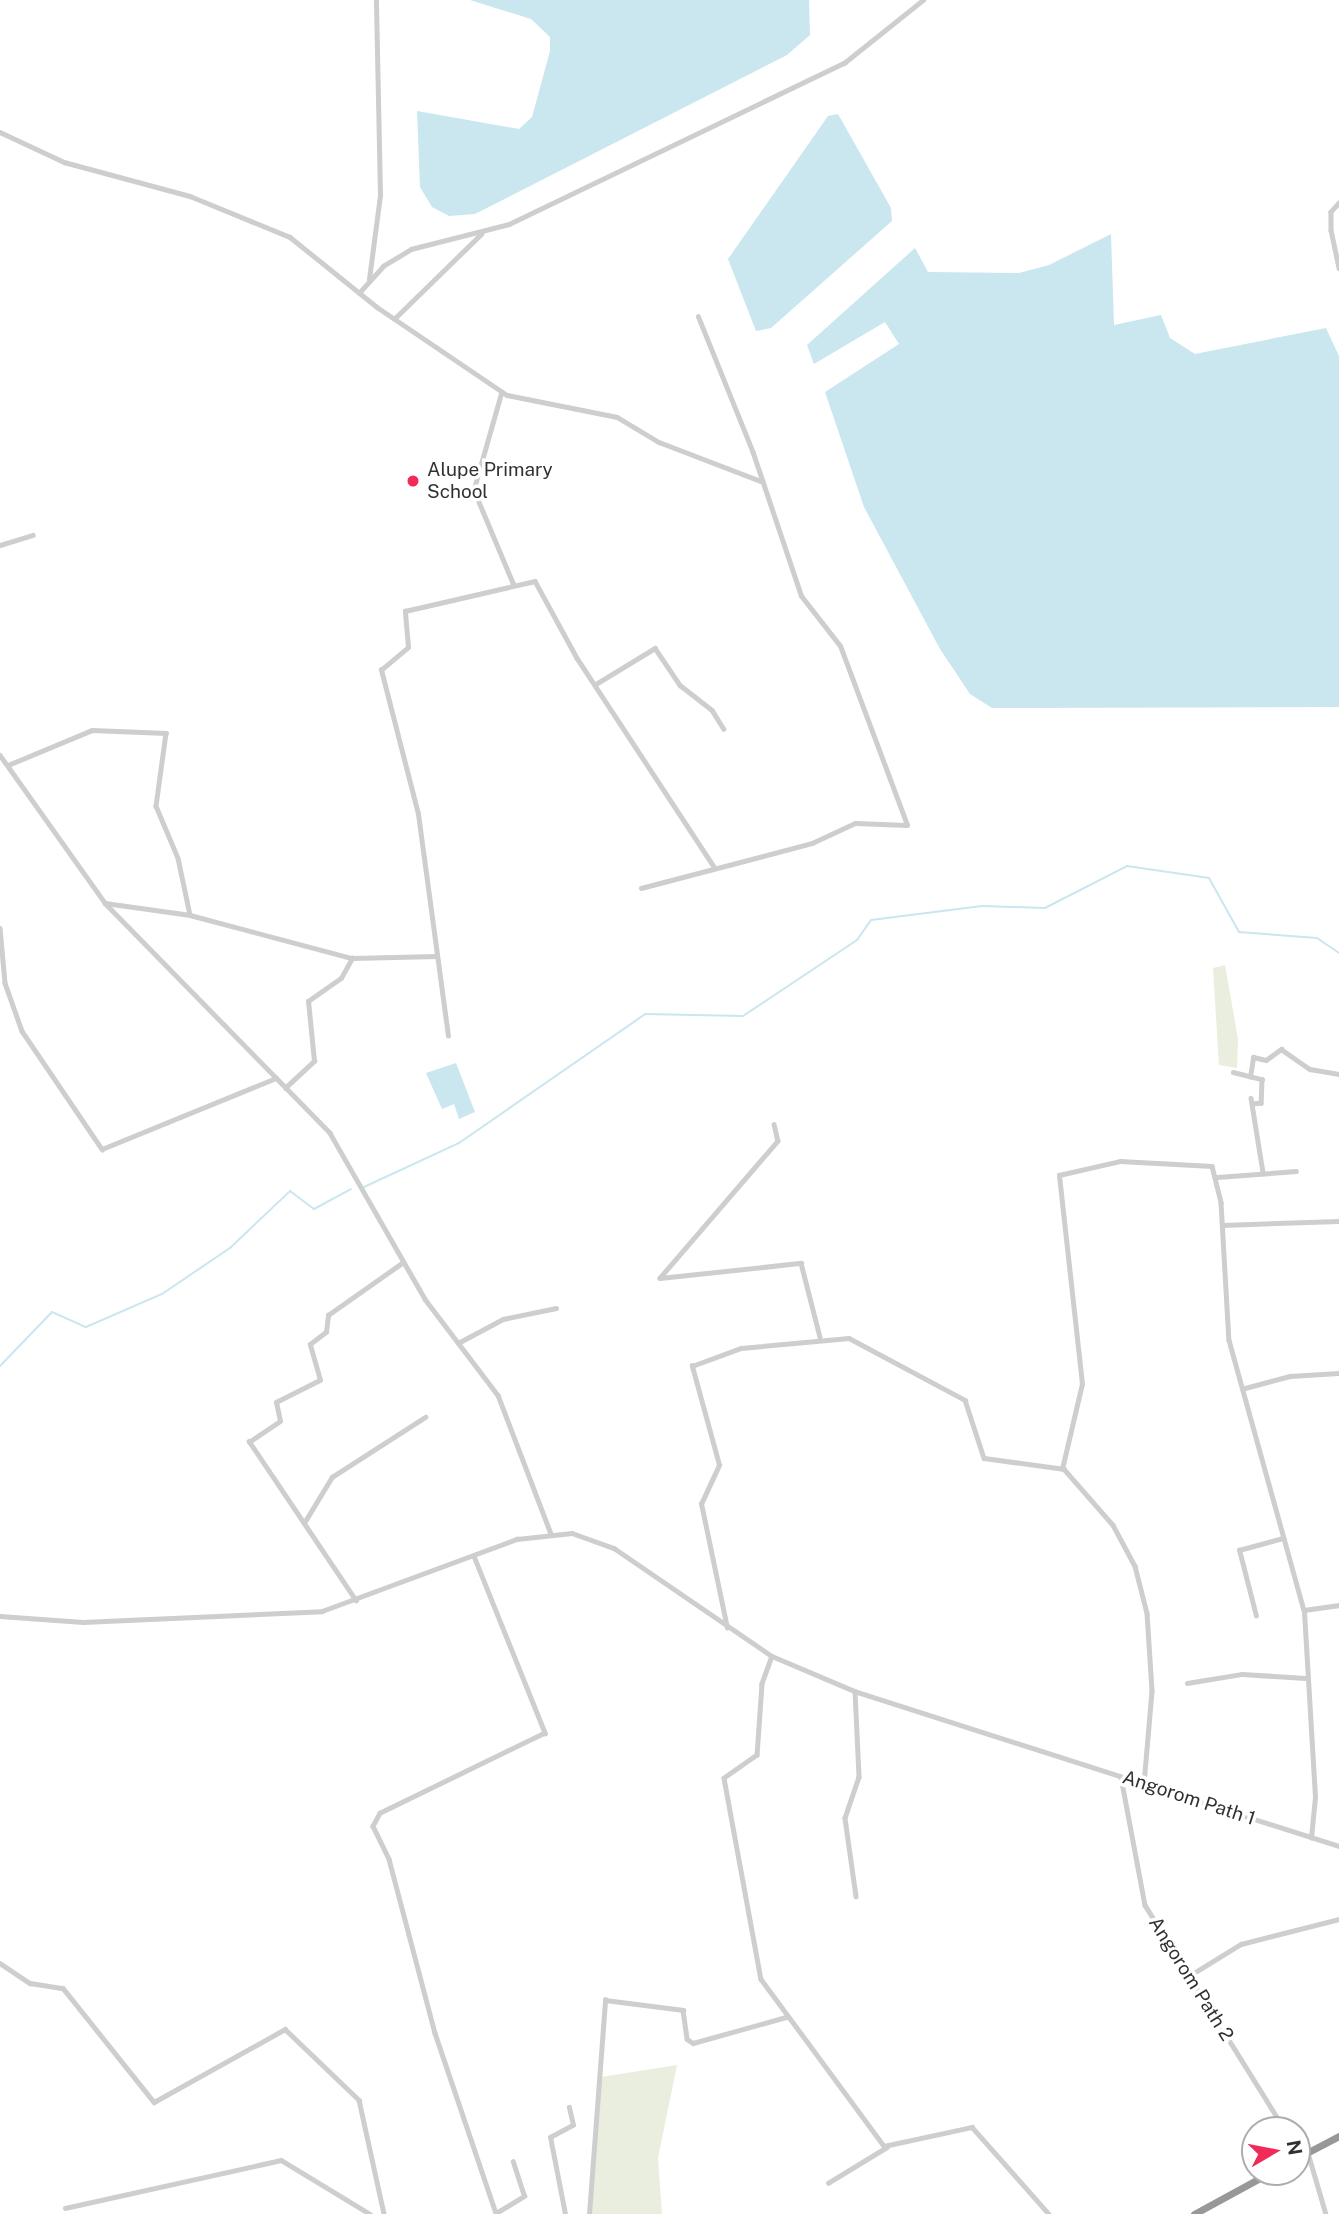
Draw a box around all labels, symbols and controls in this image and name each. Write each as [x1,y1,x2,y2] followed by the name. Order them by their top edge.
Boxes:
[427,459,553,503] place label: Alupe Primary School
[405,473,421,489] marker: Alupe Primary School
[1120,1766,1258,1830] street label: Angorom Path 1
[1144,1913,1238,2045] street label: Angorom Path 2
[1241,2116,1311,2186] north arrow
[1283,2138,1307,2157] text: N

